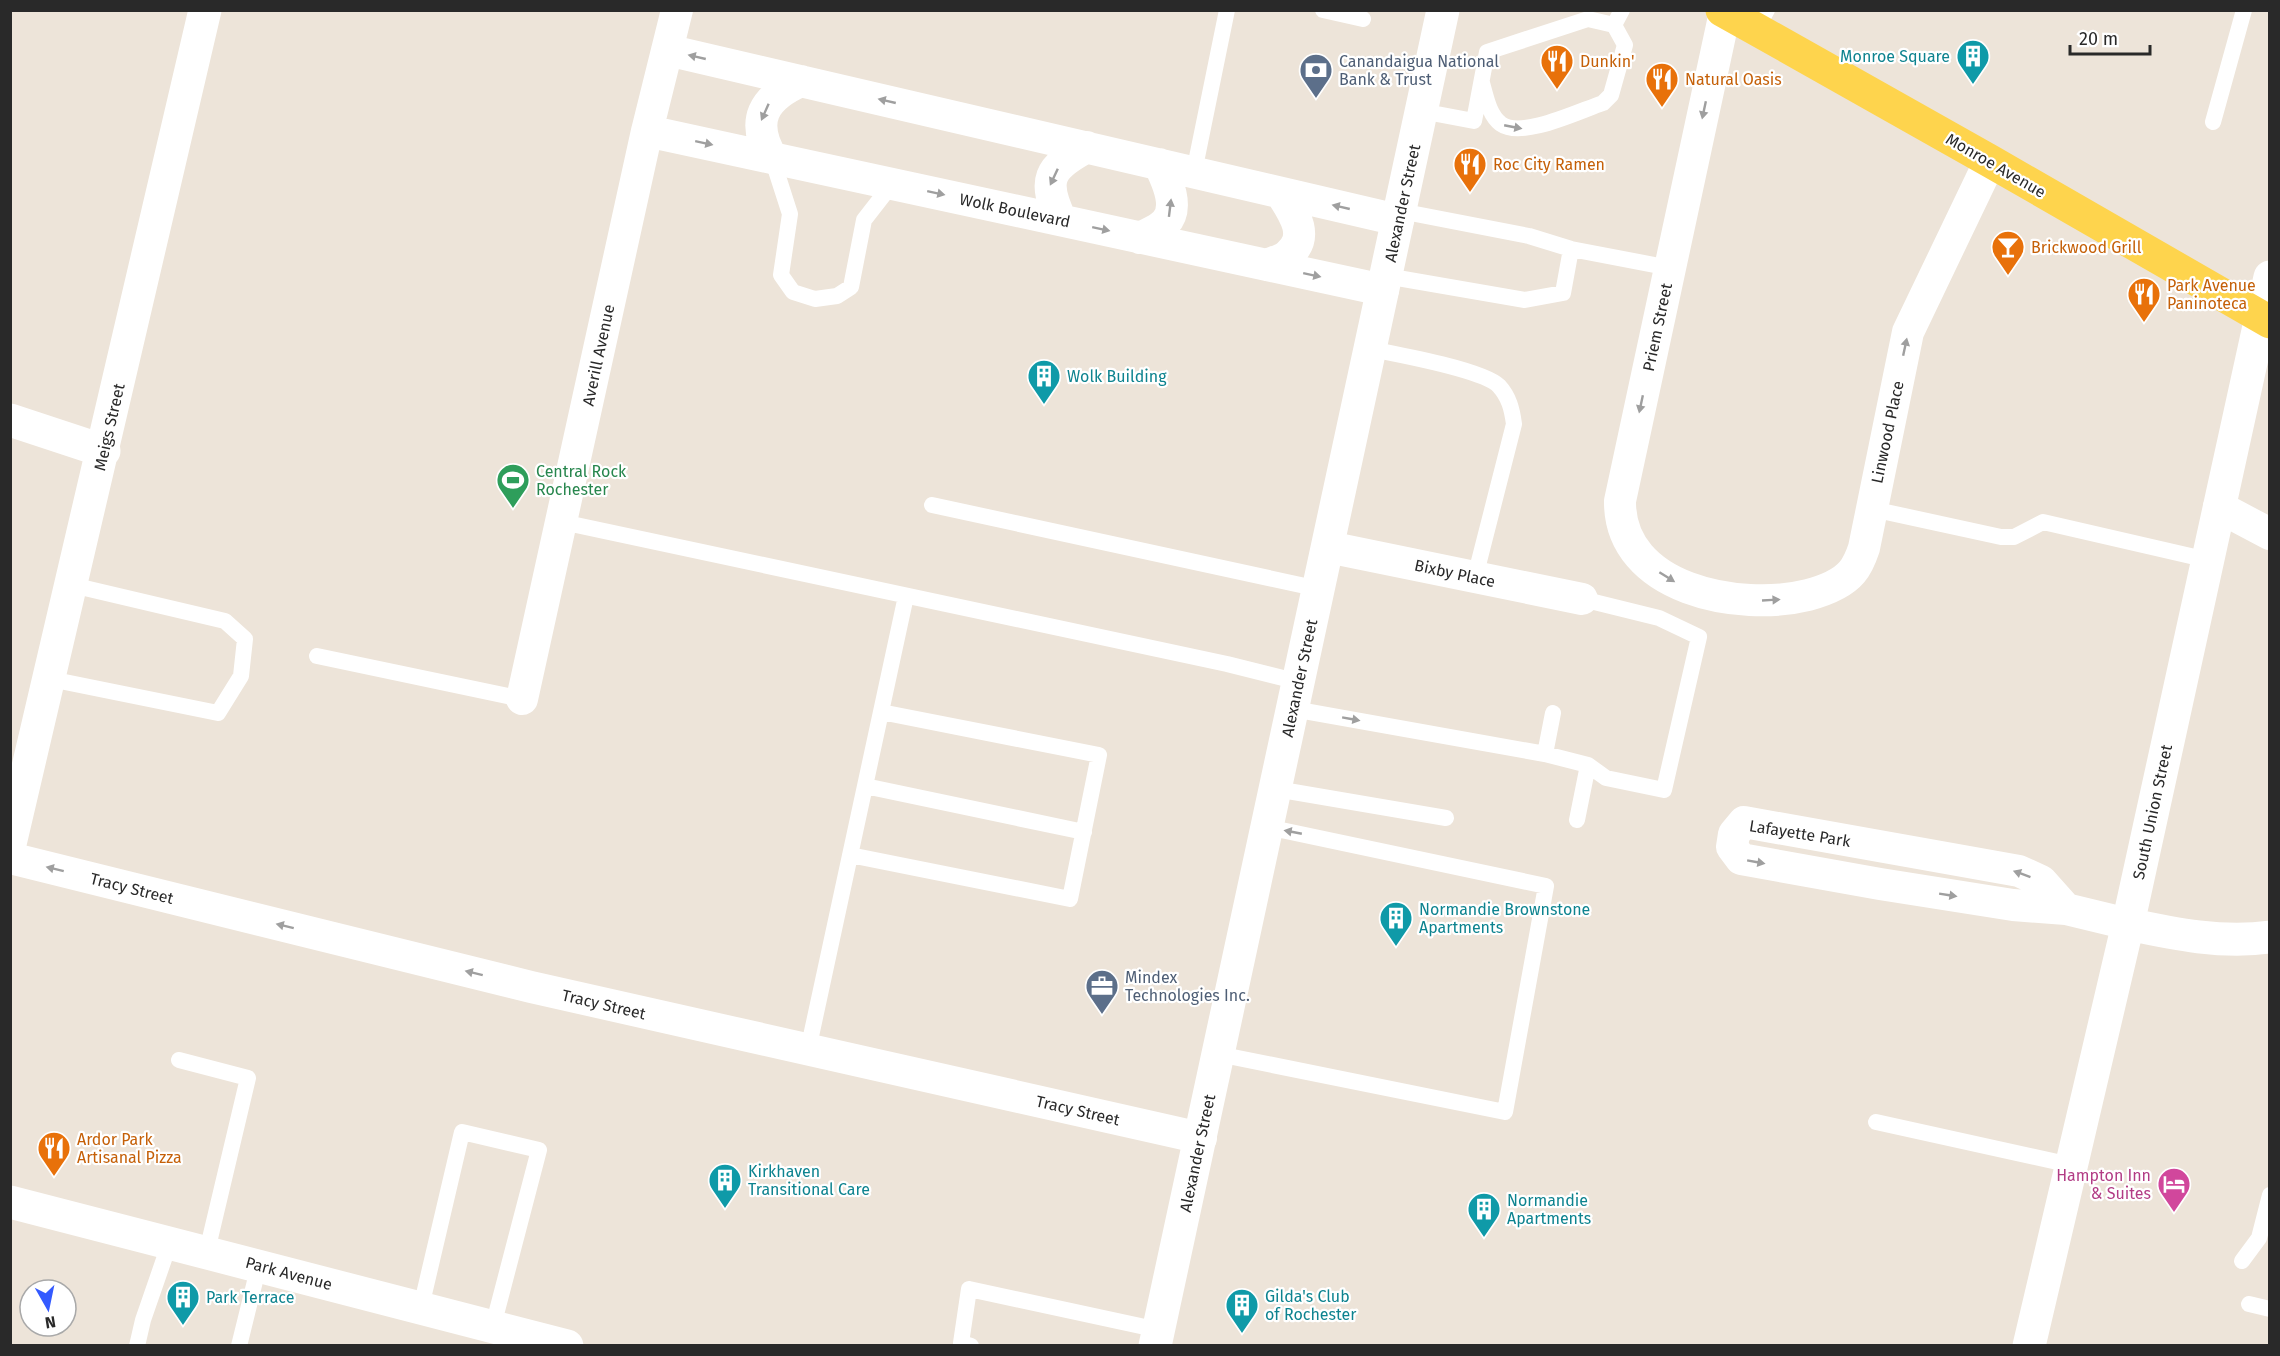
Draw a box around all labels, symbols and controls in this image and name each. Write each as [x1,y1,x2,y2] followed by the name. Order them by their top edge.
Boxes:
[2070,18,2150,56] scale bar
[2079,28,2118,50] text: 20 m
[1955,38,1991,85] building icon: Monroe Square
[1539,43,1575,90] restaurant icon: Dunkin'
[1840,47,1950,66] place label: Monroe Square
[688,51,707,61] one-way arrow
[1298,52,1334,99] bank icon: Canandaigua National Bank & Trust
[1339,52,1499,89] place label: Canandaigua National Bank & Trust
[1580,52,1634,71] place label: Dunkin'
[1644,61,1680,108] restaurant icon: Natural Oasis
[1685,70,1782,89] place label: Natural Oasis
[878,96,897,105] one-way arrow
[1698,101,1708,120] one-way arrow
[761,104,770,121] one-way arrow
[1504,123,1523,132] one-way arrow
[1942,129,2049,202] street label: Monroe Avenue
[695,139,714,148] one-way arrow
[1381,142,1424,264] street label: Alexander Street
[1452,146,1488,193] restaurant icon: Roc City Ramen
[1493,155,1605,174] place label: Roc City Ramen
[1049,168,1059,186] one-way arrow
[926,189,945,198] one-way arrow
[958,189,1072,232] street label: Wolk Boulevard
[1165,198,1175,217] one-way arrow
[1332,201,1350,211] one-way arrow
[1091,225,1110,234] one-way arrow
[1990,229,2026,276] bar icon: Brickwood Grill
[2031,238,2142,257] place label: Brickwood Grill
[1302,270,1321,280] one-way arrow
[2126,276,2162,323] restaurant icon: Park Avenue Paninoteca
[2167,276,2256,313] place label: Park Avenue Paninoteca
[1639,281,1676,373] street label: Priem Street
[578,303,619,408] street label: Averill Avenue
[1901,337,1910,356] one-way arrow
[1026,358,1062,405] building icon: Wolk Building
[1067,367,1167,386] place label: Wolk Building
[1867,379,1908,485] street label: Linwood Place
[90,381,129,473] street label: Meigs Street
[1636,394,1645,413] one-way arrow
[495,462,531,509] sports icon: Central Rock Rochester
[536,462,627,499] place label: Central Rock Rochester
[1413,556,1497,591] street label: Bixby Place
[1659,572,1676,583] one-way arrow
[1761,596,1780,605] one-way arrow
[1278,617,1321,739] street label: Alexander Street
[1341,715,1360,724] one-way arrow
[2129,743,2176,881] street label: South Union Street
[1748,816,1853,851] street label: Lafayette Park
[1284,827,1303,836] one-way arrow
[1747,858,1766,867] one-way arrow
[46,863,64,873] one-way arrow
[2012,868,2030,878] one-way arrow
[88,869,176,908] street label: Tracy Street
[1939,891,1958,900] one-way arrow
[1378,900,1414,947] building icon: Normandie Brownstone Apartments
[1419,900,1590,937] place label: Normandie Brownstone Apartments
[276,920,294,930] one-way arrow
[465,968,483,977] one-way arrow
[1084,968,1120,1015] office icon: Mindex Technologies Inc.
[1125,968,1250,1005] place label: Mindex Technologies Inc.
[560,986,648,1023] street label: Tracy Street
[1034,1092,1122,1129] street label: Tracy Street
[1176,1092,1219,1214] street label: Alexander Street
[36,1130,72,1177] restaurant icon: Ardor Park Artisanal Pizza
[77,1130,182,1167] place label: Ardor Park Artisanal Pizza
[707,1162,743,1209] building icon: Kirkhaven Transitional Care
[748,1162,870,1199] place label: Kirkhaven Transitional Care
[2056,1166,2151,1203] place label: Hampton Inn & Suites
[2156,1166,2192,1213] hotel icon: Hampton Inn & Suites
[1466,1191,1502,1238] building icon: Normandie Apartments
[1507,1191,1591,1228] place label: Normandie Apartments
[244,1253,334,1294] street label: Park Avenue
[18,1278,78,1338] north arrow
[165,1279,201,1326] building icon: Park Terrace
[1224,1287,1260,1334] building icon: Gilda's Club of Rochester
[1265,1287,1357,1324] place label: Gilda's Club of Rochester
[206,1288,294,1307] place label: Park Terrace
[44,1312,57,1333] text: N

